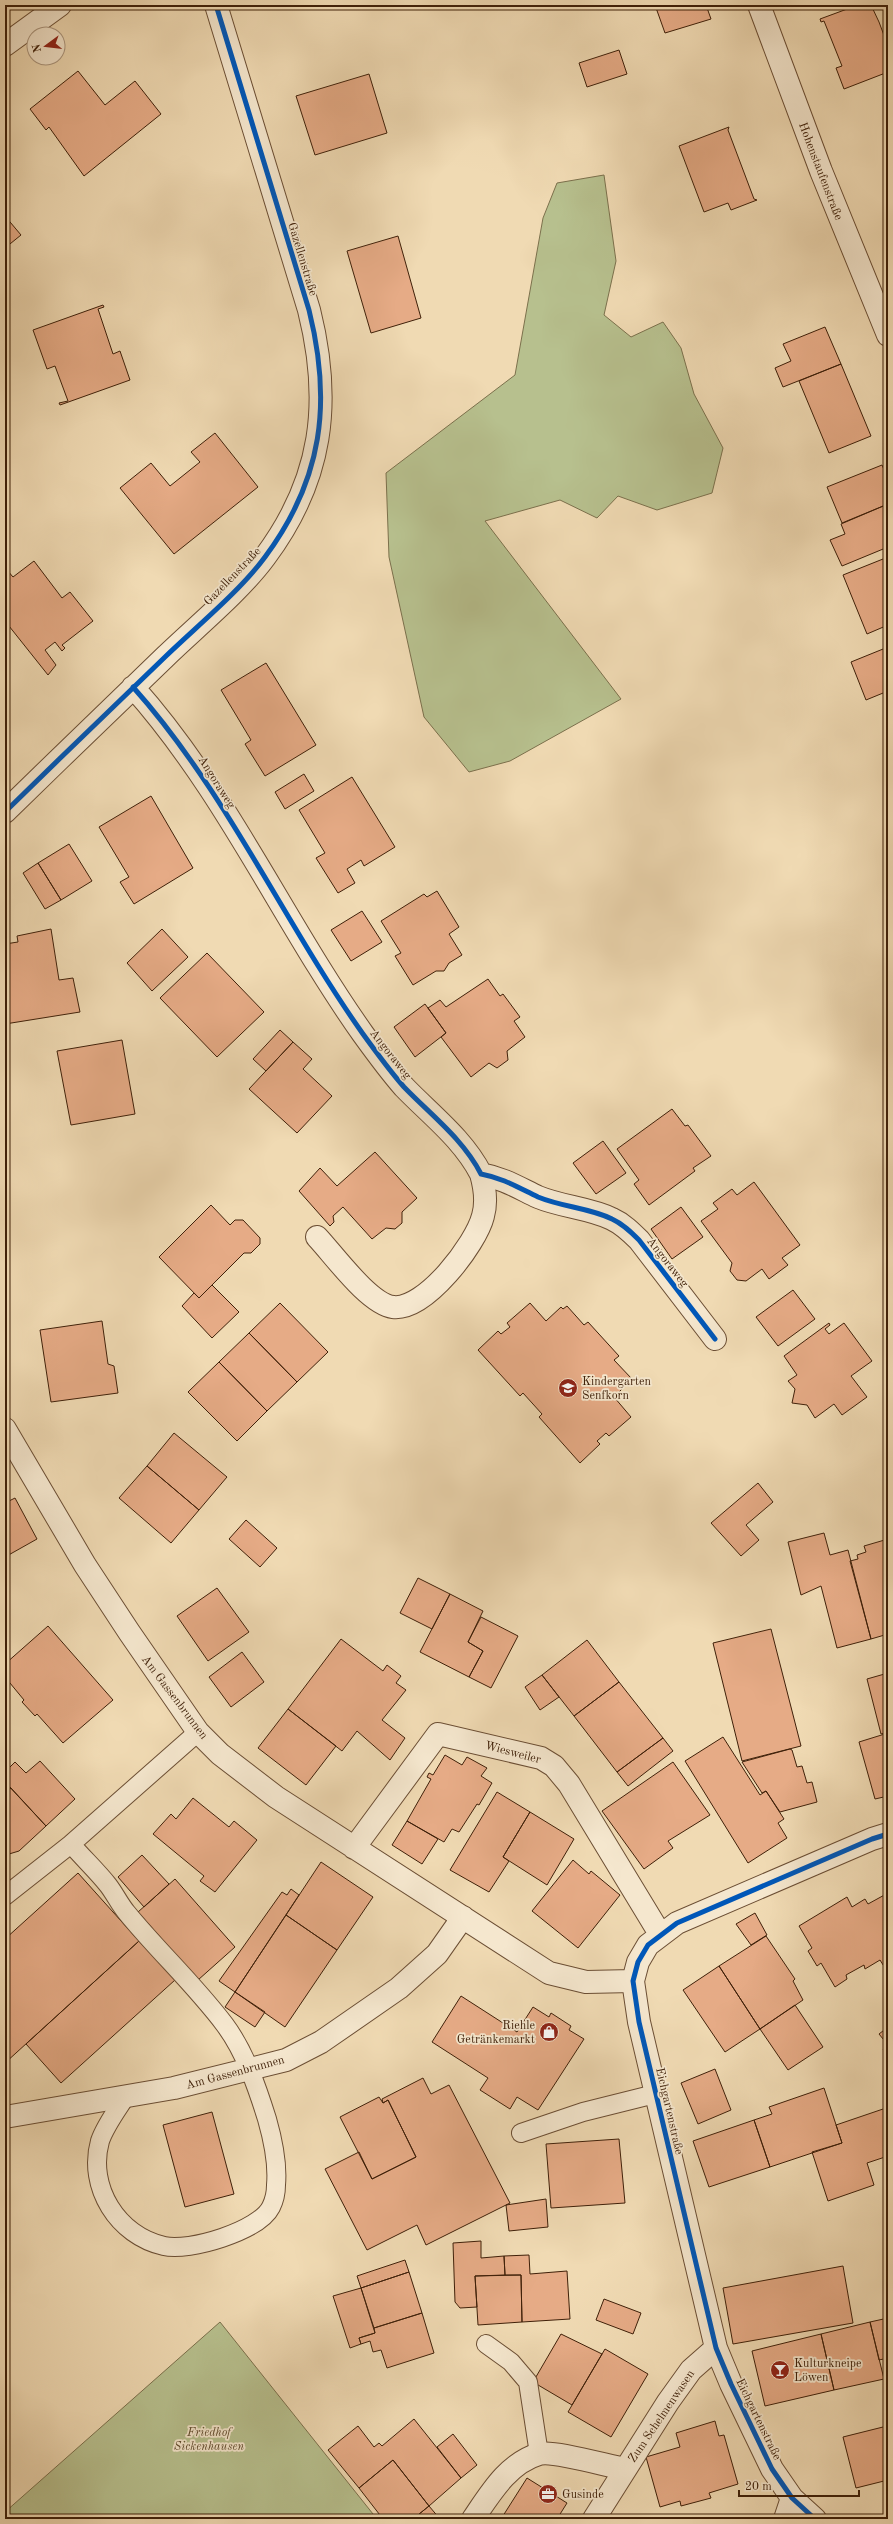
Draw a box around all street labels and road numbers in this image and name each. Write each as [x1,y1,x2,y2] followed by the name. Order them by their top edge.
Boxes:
[796,121,844,222] street label: Hohenstaufenstraße
[285,221,319,298] street label: Gazellenstraße
[202,545,264,608] street label: Gazellenstraße
[195,754,237,811] street label: Angoraweg
[367,1028,414,1082] street label: Angoraweg
[644,1236,691,1290] street label: Angoraweg
[139,1653,210,1742] street label: Am Gassenbrunnen
[483,1740,542,1766] street label: Wiesweiler
[185,2054,286,2092] street label: Am Gassenbrunnen
[653,2067,685,2156] street label: Eichgartenstraße
[626,2368,697,2465] street label: Zum Schelmenwasen
[733,2377,783,2462] street label: Eichgartenstraße

